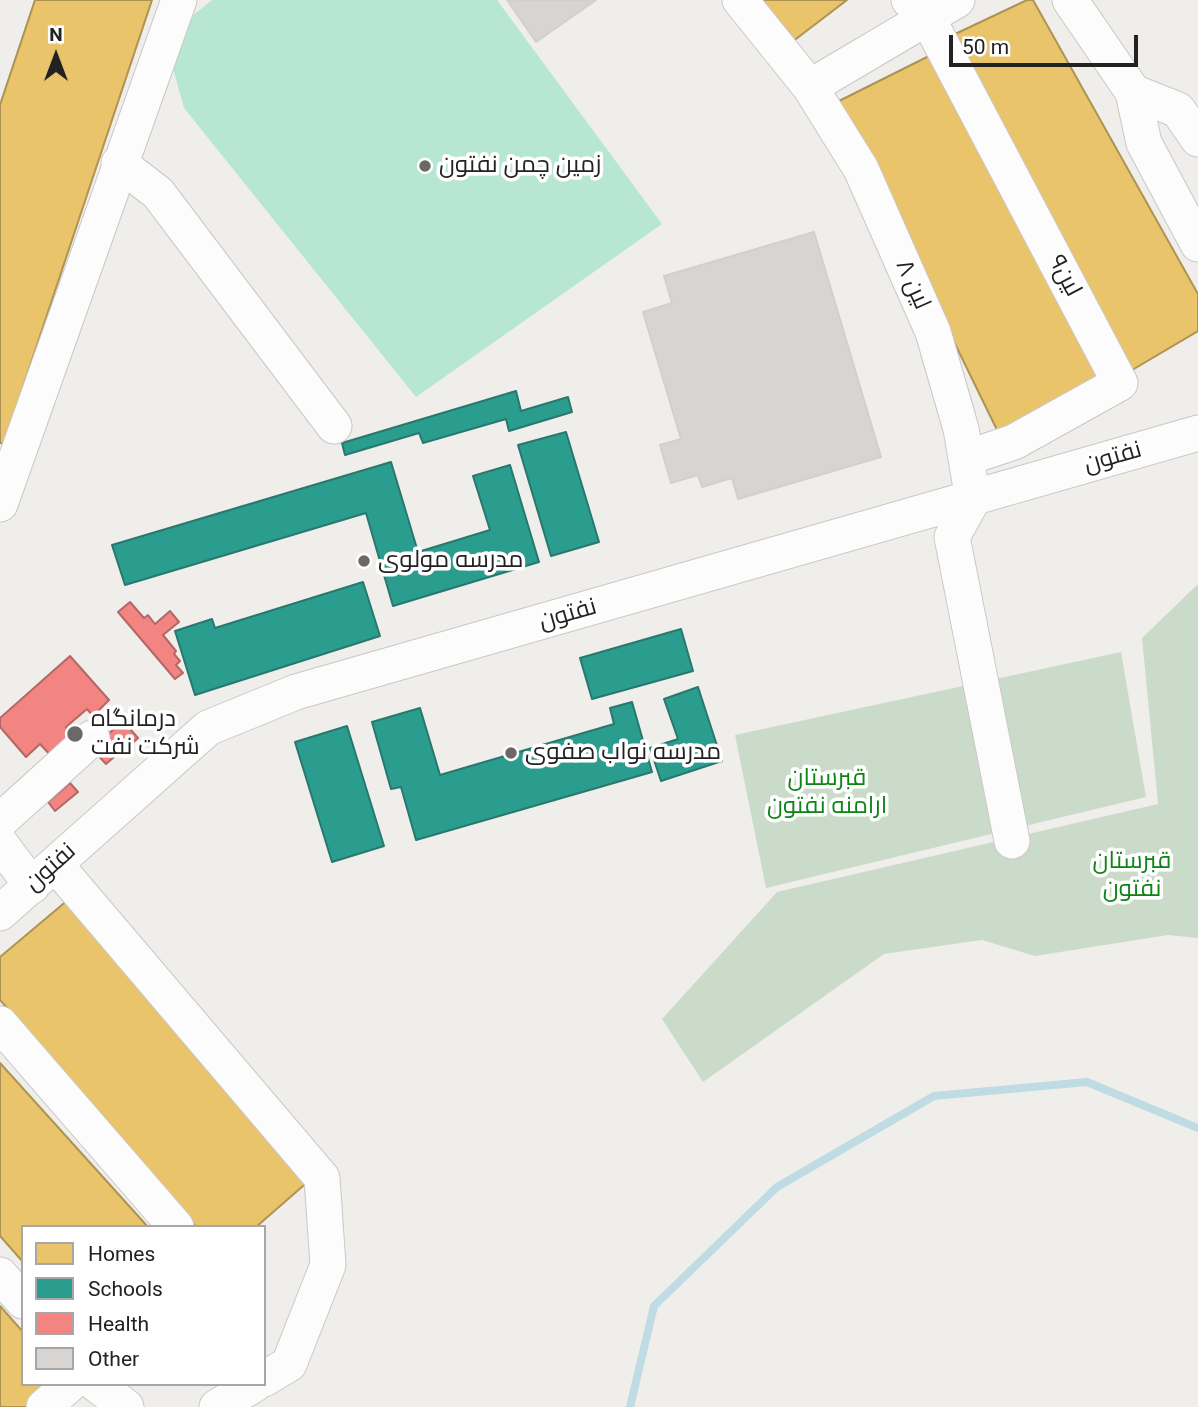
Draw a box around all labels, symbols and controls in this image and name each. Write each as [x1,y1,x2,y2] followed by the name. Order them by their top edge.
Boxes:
[21,21,91,91] north arrow
[953,21,1142,65] scale bar
[49,23,63,46] text: N
[962,35,1009,59] text: 50 m
[439,152,601,180] place label: زمین چمن نفتون
[417,158,433,174] marker: زمین چمن نفتون
[1041,250,1087,302] street label: لین۹
[888,256,936,314] street label: لین ۸
[1081,436,1145,480] street label: نفتون
[378,547,523,575] place label: مدرسه مولوی
[356,553,372,569] marker: مدرسه مولوی
[536,593,600,637] street label: نفتون
[91,706,200,762] place label: درمانگاه شرکت نفت
[65,724,85,744] marker: درمانگاه شرکت نفت
[525,739,721,767] place label: مدرسه نواب صفوی
[503,745,519,761] marker: مدرسه نواب صفوی
[767,765,887,821] park label: قبرستان ارامنه نفتون
[20,838,82,898] street label: نفتون
[1093,848,1171,904] park label: قبرستان نفتون
[21,1225,266,1386] legend
[88,1242,155,1266] text: Homes
[88,1277,163,1301] text: Schools
[88,1312,149,1336] text: Health
[88,1347,139,1371] text: Other

